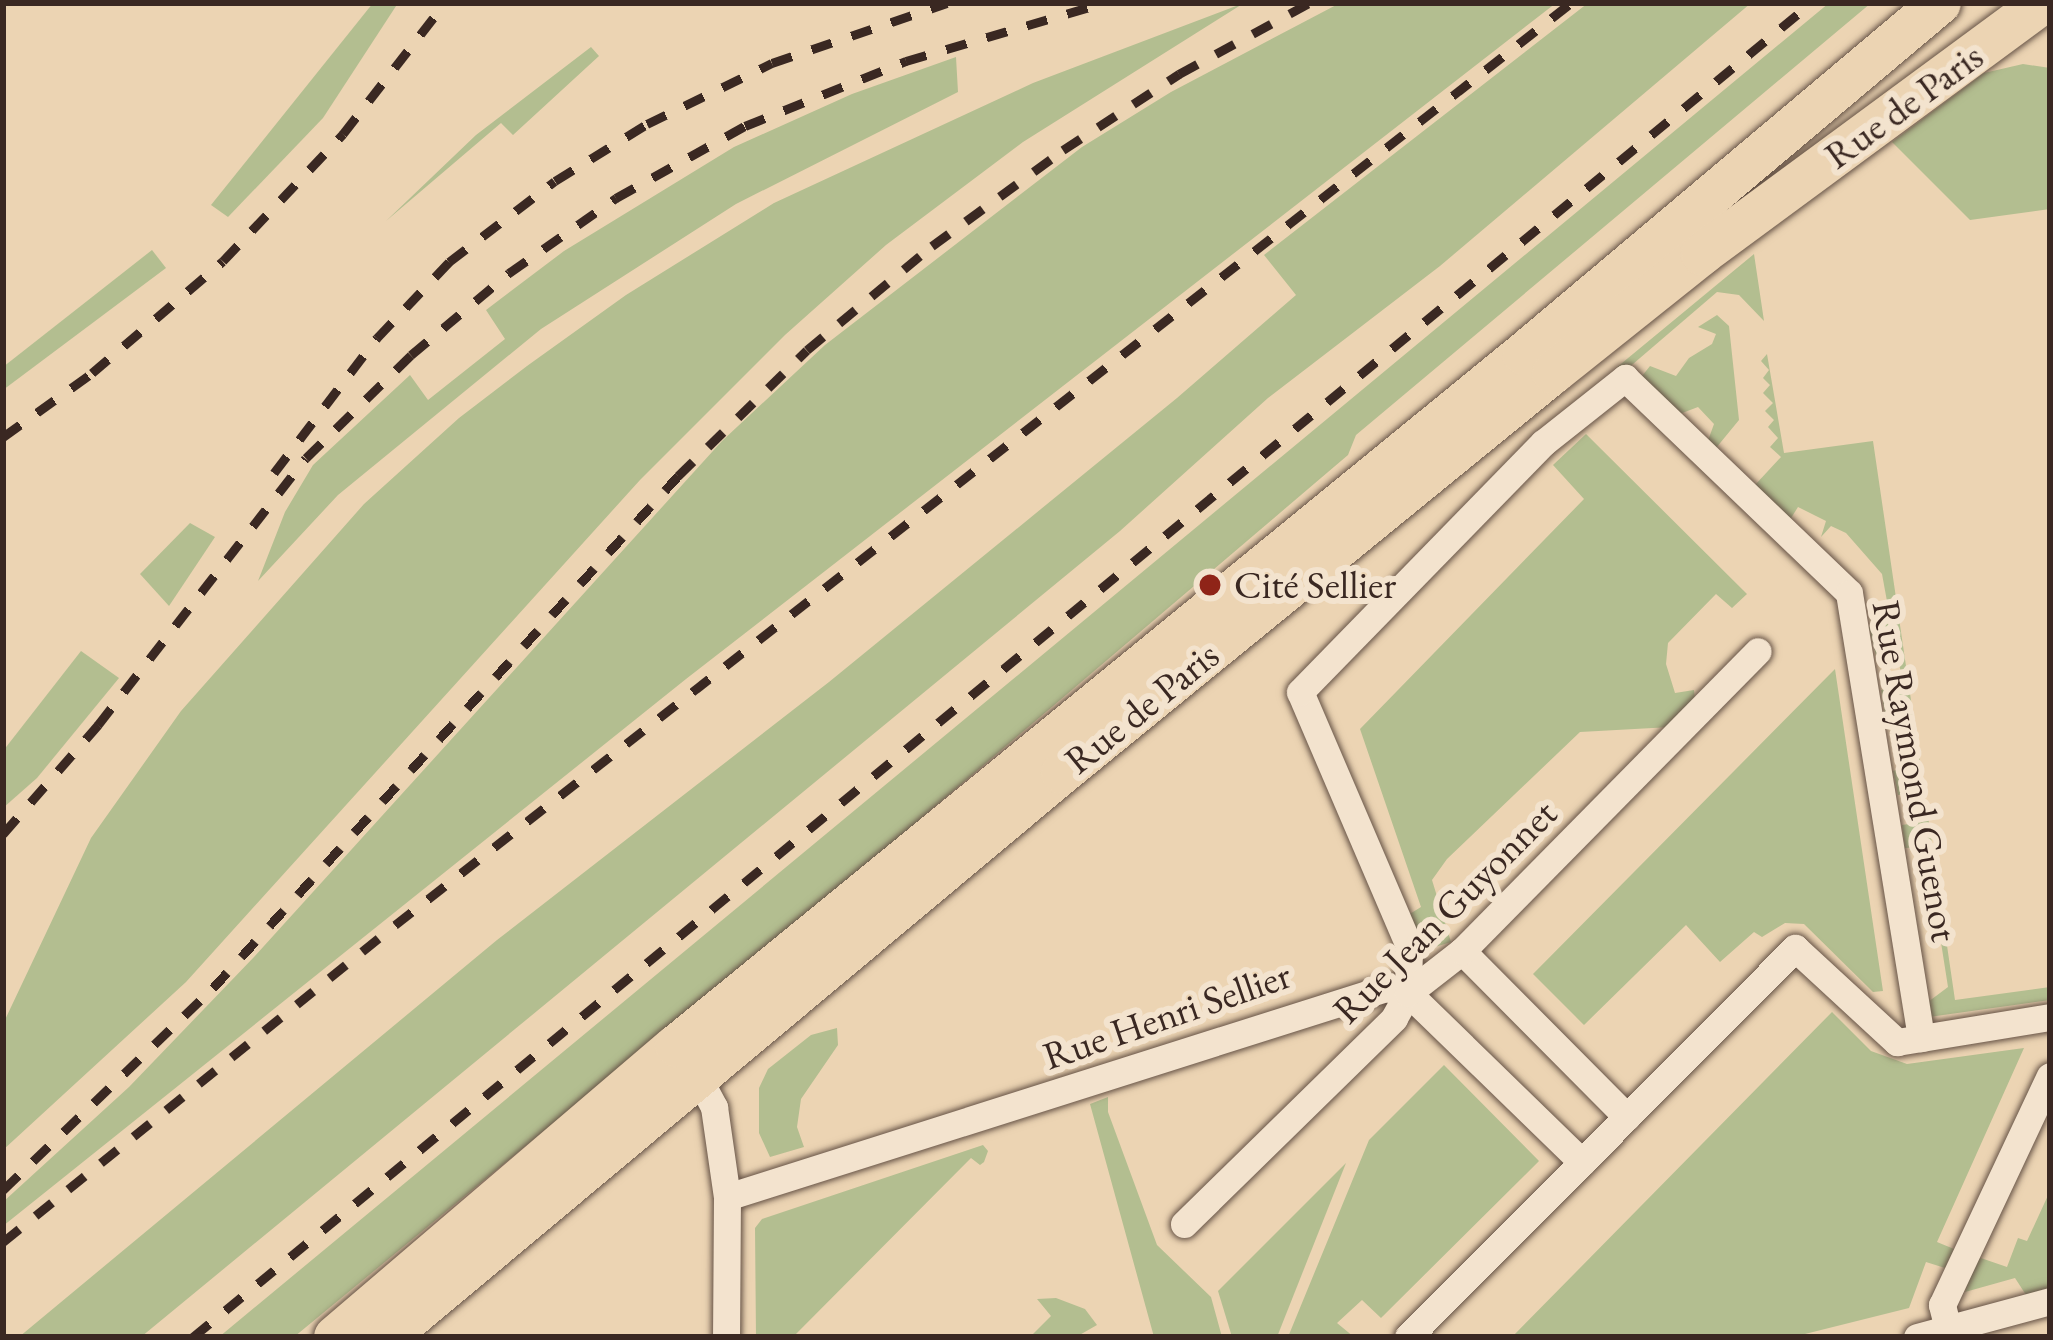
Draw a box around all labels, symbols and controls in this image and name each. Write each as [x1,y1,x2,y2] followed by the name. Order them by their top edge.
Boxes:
[1816,33,1992,179] street label: Rue de Paris
[1234,562,1396,608] place label: Cité Sellier
[1197,572,1223,598] marker: Cité Sellier
[1862,597,1968,945] street label: Rue Raymond Guenot
[1056,632,1228,784] street label: Rue de Paris
[1324,791,1566,1033] street label: Rue Jean Guyonnet
[1037,952,1297,1080] street label: Rue Henri Sellier

